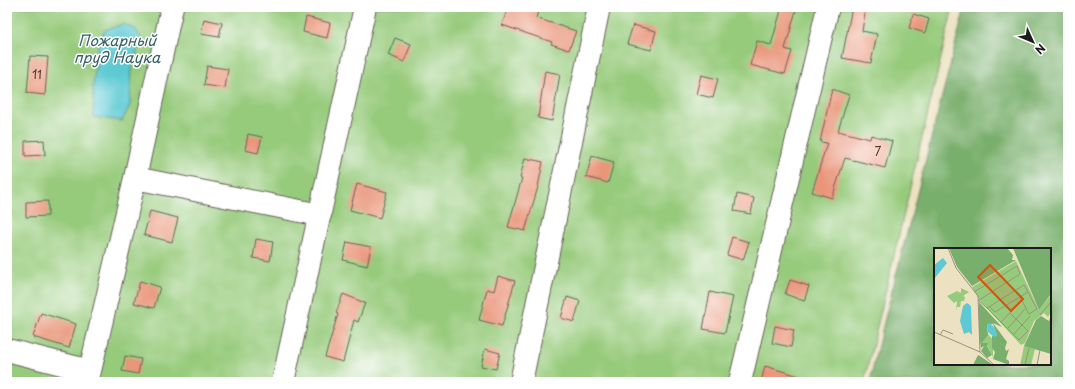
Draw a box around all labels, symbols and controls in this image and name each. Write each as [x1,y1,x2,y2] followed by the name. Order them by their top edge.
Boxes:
[1013,22,1053,62] north arrow
[74,28,161,68] water label: Пожарный пруд Наука
[1031,40,1050,59] text: N
[32,65,42,83] house number: 11
[875,142,882,160] house number: 7
[934,248,1051,365] inset map

